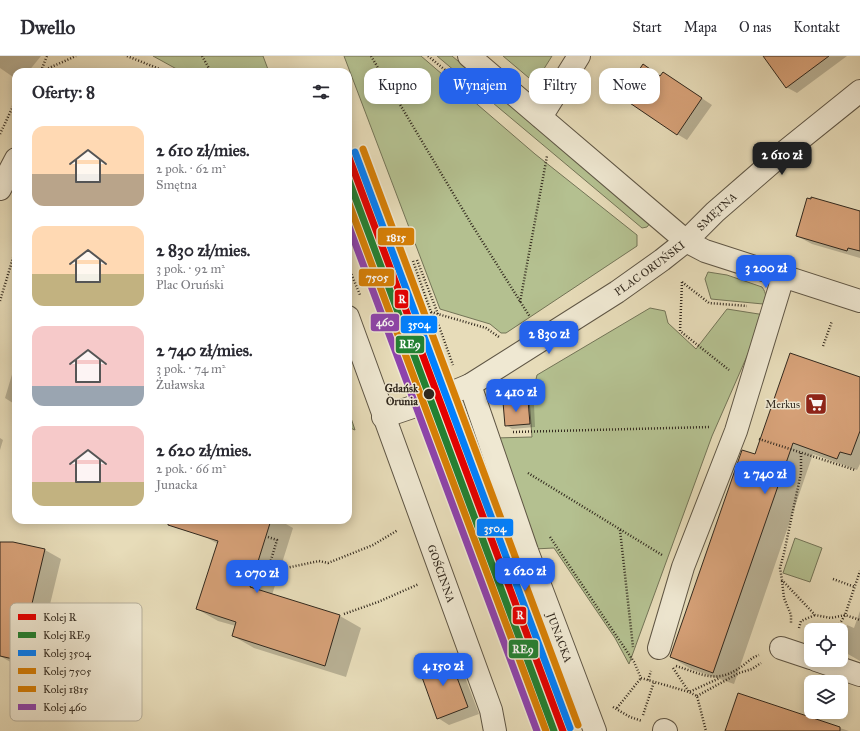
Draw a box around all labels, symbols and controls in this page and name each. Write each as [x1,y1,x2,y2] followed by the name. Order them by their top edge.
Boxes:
[20,16,75,39] text: Dwello
[633,19,662,36] text: Start
[684,19,717,36] text: Mapa
[739,19,771,36] text: O nas
[793,19,840,36] text: Kontakt
[364,68,431,104] chip: Kupno
[439,68,521,104] chip: Wynajem
[529,68,591,104] chip: Filtry
[599,68,660,104] chip: Nowe
[310,81,332,103] icon: filters
[32,82,95,103] text: Oferty: 8
[156,140,250,161] text: 2 610 zł/mies.
[64,142,112,190] icon: home
[741,142,823,176] pin: 2 610 zł
[762,147,802,163] text: 2 610 zł
[156,161,226,177] text: 2 pok. · 62 m²
[156,177,197,193] text: Smętna
[694,190,740,234] street label: SMĘTNA
[377,227,415,246] line badge: 1815
[386,231,407,244] text: 1815
[612,238,688,299] street label: PLAC ORUŃSKI
[156,240,250,261] text: 2 830 zł/mies.
[64,242,112,290] icon: home
[725,255,807,289] pin: 3 200 zł
[745,260,787,276] text: 3 200 zł
[156,261,225,277] text: 3 pok. · 92 m²
[358,268,395,287] line badge: 7505
[366,271,389,284] text: 7505
[156,277,224,293] text: Plac Oruński
[394,289,409,309] line badge: R
[398,293,407,306] text: R
[370,313,400,332] line badge: 460
[400,315,438,334] line badge: 3504
[376,316,395,330] text: 460
[408,318,431,332] text: 3504
[508,321,590,355] pin: 2 830 zł
[528,326,570,342] text: 2 830 zł
[395,335,425,354] line badge: RE9
[399,338,421,352] text: RE9
[156,340,252,361] text: 2 740 zł/mies.
[64,342,112,390] icon: home
[156,361,226,377] text: 3 pok. · 74 m²
[156,377,205,393] text: Żuławska
[475,379,557,413] pin: 2 410 zł
[385,382,419,408] place label: Gdańsk Orunia
[495,384,537,400] text: 2 410 zł
[422,387,436,401] marker: Gdańsk Orunia
[803,391,829,417] supermarket icon: Merkus
[765,398,800,411] place label: Merkus
[156,440,251,461] text: 2 620 zł/mies.
[64,442,112,490] icon: home
[156,461,226,477] text: 2 pok. · 66 m²
[724,461,806,495] pin: 2 740 zł
[744,466,786,482] text: 2 740 zł
[156,477,197,493] text: Junacka
[476,518,514,537] line badge: 3504
[484,522,507,536] text: 3504
[424,543,458,605] street label: GOŚCINNA
[484,558,566,592] pin: 2 620 zł
[216,560,298,594] pin: 2 070 zł
[504,563,546,579] text: 2 620 zł
[235,565,279,581] text: 2 070 zł
[10,603,142,721] legend
[512,606,527,625] line badge: R
[516,609,525,622] text: R
[543,610,575,665] street label: JUNACKA
[43,611,77,624] text: Kolej R
[804,623,848,719] map controls
[804,623,848,667] button: locate
[43,629,90,642] text: Kolej RE9
[508,639,539,659] line badge: RE9
[512,643,534,657] text: RE9
[43,647,92,660] text: Kolej 3504
[402,653,484,687] pin: 4 150 zł
[422,658,464,674] text: 4 150 zł
[43,665,91,678] text: Kolej 7505
[804,675,848,719] button: layers
[43,683,88,696] text: Kolej 1815
[43,701,87,714] text: Kolej 460

